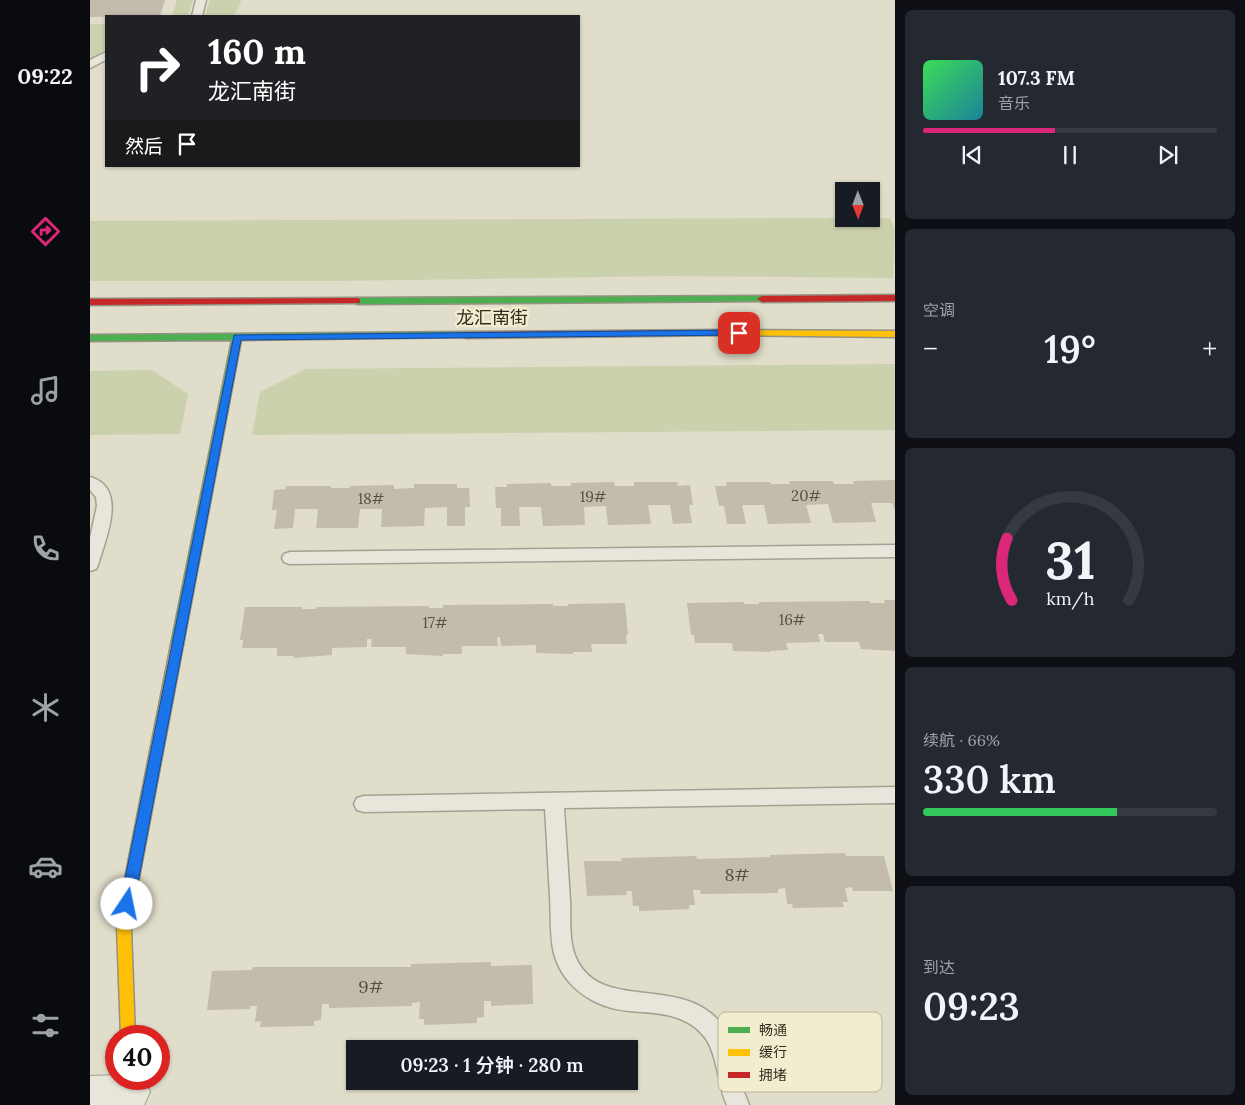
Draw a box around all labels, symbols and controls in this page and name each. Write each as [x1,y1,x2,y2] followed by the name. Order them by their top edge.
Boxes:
[208,29,306,74] text: 160 m
[125,35,190,100] icon: right
[17,62,73,90] text: 09:22
[998,66,1075,90] text: 107.3 FM
[208,77,296,105] text: 龙汇南街
[998,93,1030,113] text: 音乐
[173,130,201,158] icon: arrive
[125,134,163,158] text: 然后
[958,141,986,169] icon: previous
[1056,141,1084,169] icon: pause
[1154,141,1182,169] icon: next
[835,182,880,228] north arrow
[835,182,880,227] map controls
[28,214,63,249] icon: directions
[923,300,955,320] text: 空调
[456,306,528,329] street label: 龙汇南街
[718,312,760,354] pin
[725,319,753,347] icon: arrive
[1044,325,1096,373] text: 19°
[923,331,938,367] text: −
[1202,331,1217,367] text: +
[28,373,63,408] icon: music
[791,486,821,505] house number: 20#
[580,487,606,506] house number: 19#
[358,489,384,508] house number: 18#
[1045,527,1095,593] text: 31
[28,531,63,566] icon: phone
[1046,587,1094,610] text: km/h
[779,610,805,629] house number: 16#
[423,613,447,632] house number: 17#
[28,690,63,725] icon: climate
[923,730,1000,750] text: 续航 · 66%
[923,755,1056,803] text: 330 km
[28,849,63,884] icon: car
[724,863,750,886] house number: 8#
[100,877,152,929] position arrow
[923,957,955,977] text: 到达
[358,975,384,998] house number: 9#
[923,982,1020,1030] text: 09:23
[28,1008,63,1043] icon: filters
[718,1012,882,1092] legend
[759,1021,787,1039] text: 畅通
[105,1025,170,1090] speed limit sign: 40
[759,1043,787,1061] text: 缓行
[401,1053,583,1077] text: 09:23 · 1 分钟 · 280 m
[759,1066,787,1084] text: 拥堵

